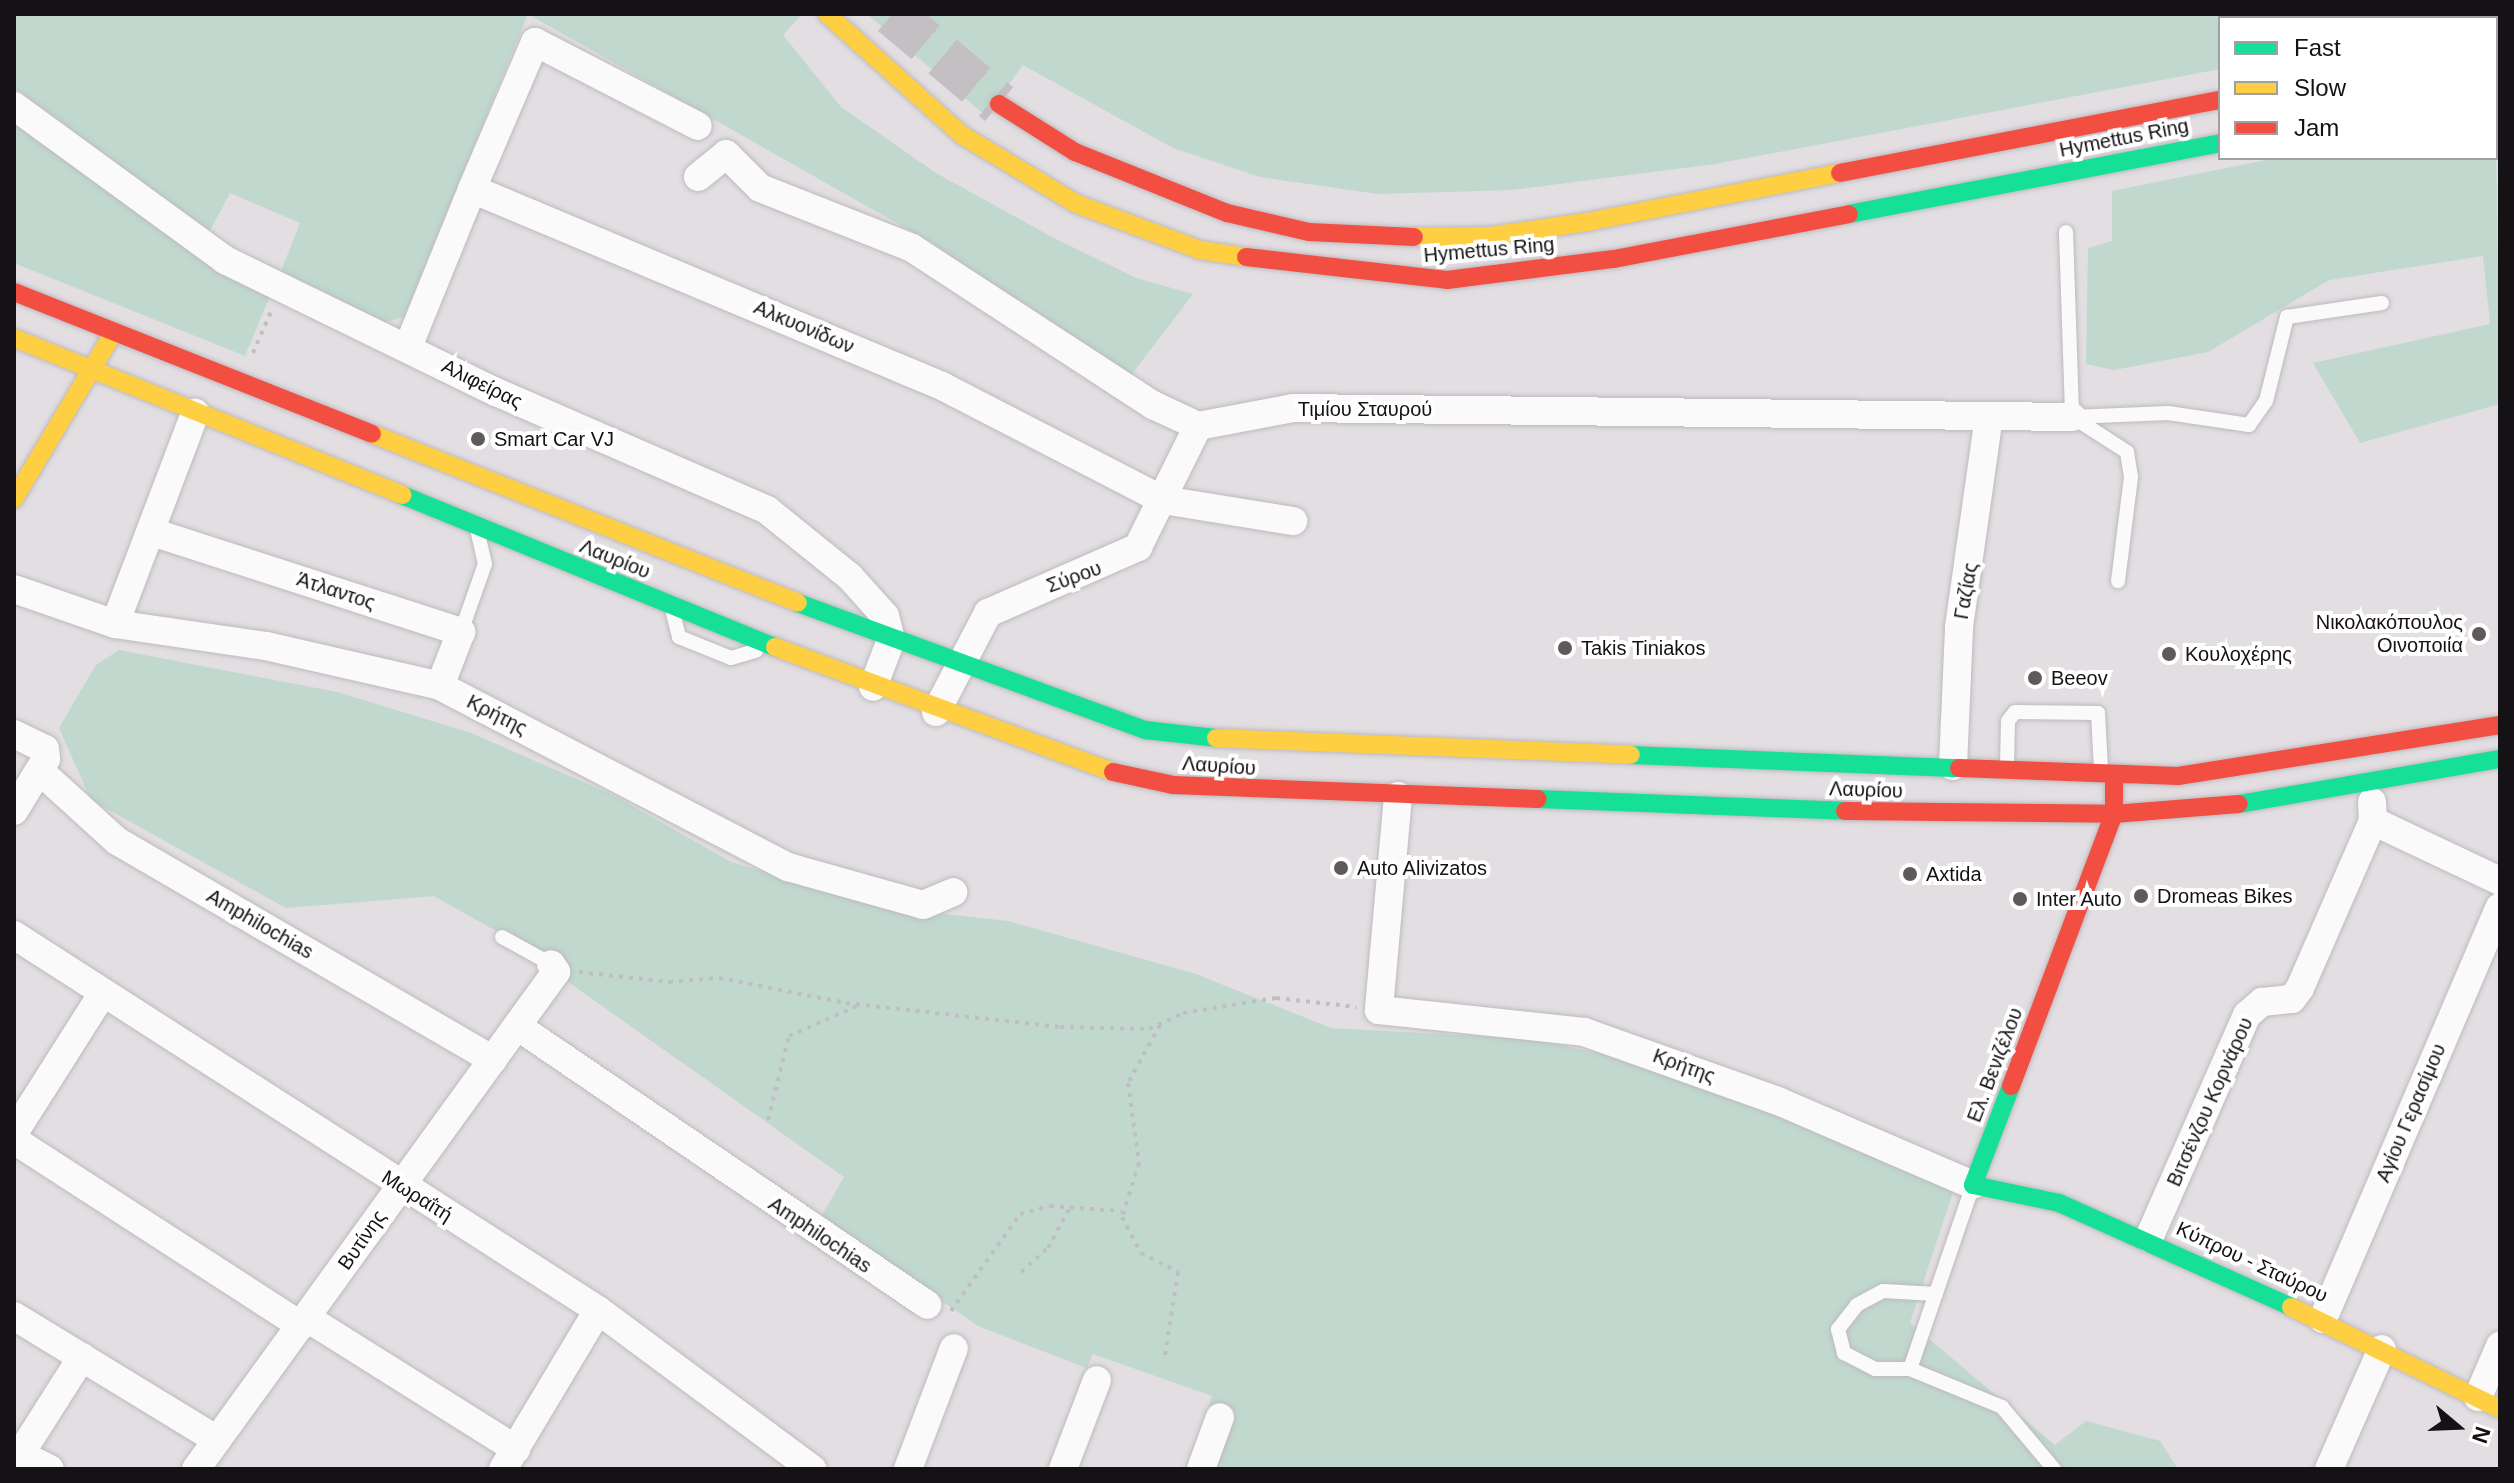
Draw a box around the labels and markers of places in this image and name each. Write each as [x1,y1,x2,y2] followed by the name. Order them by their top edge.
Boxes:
[494,427,614,451] place label: Smart Car VJ
[469,430,487,448] marker: Smart Car VJ
[2316,610,2463,657] place label: Νικολακόπουλος Οινοποιία
[2470,625,2488,643] marker: Νικολακόπουλος Οινοποιία
[1581,636,1706,660] place label: Takis Tiniakos
[1556,639,1574,657] marker: Takis Tiniakos
[2185,642,2292,666] place label: Κουλοχέρης
[2160,645,2178,663] marker: Κουλοχέρης
[2051,666,2108,690] place label: Beeov
[2026,669,2044,687] marker: Beeov
[1357,856,1488,880] place label: Auto Alivizatos
[1332,859,1350,877] marker: Auto Alivizatos
[1926,862,1982,886] place label: Axtida
[1901,865,1919,883] marker: Axtida
[2157,884,2293,908] place label: Dromeas Bikes
[2036,887,2123,911] place label: Inter Auto
[2132,887,2150,905] marker: Dromeas Bikes
[2011,890,2029,908] marker: Inter Auto

